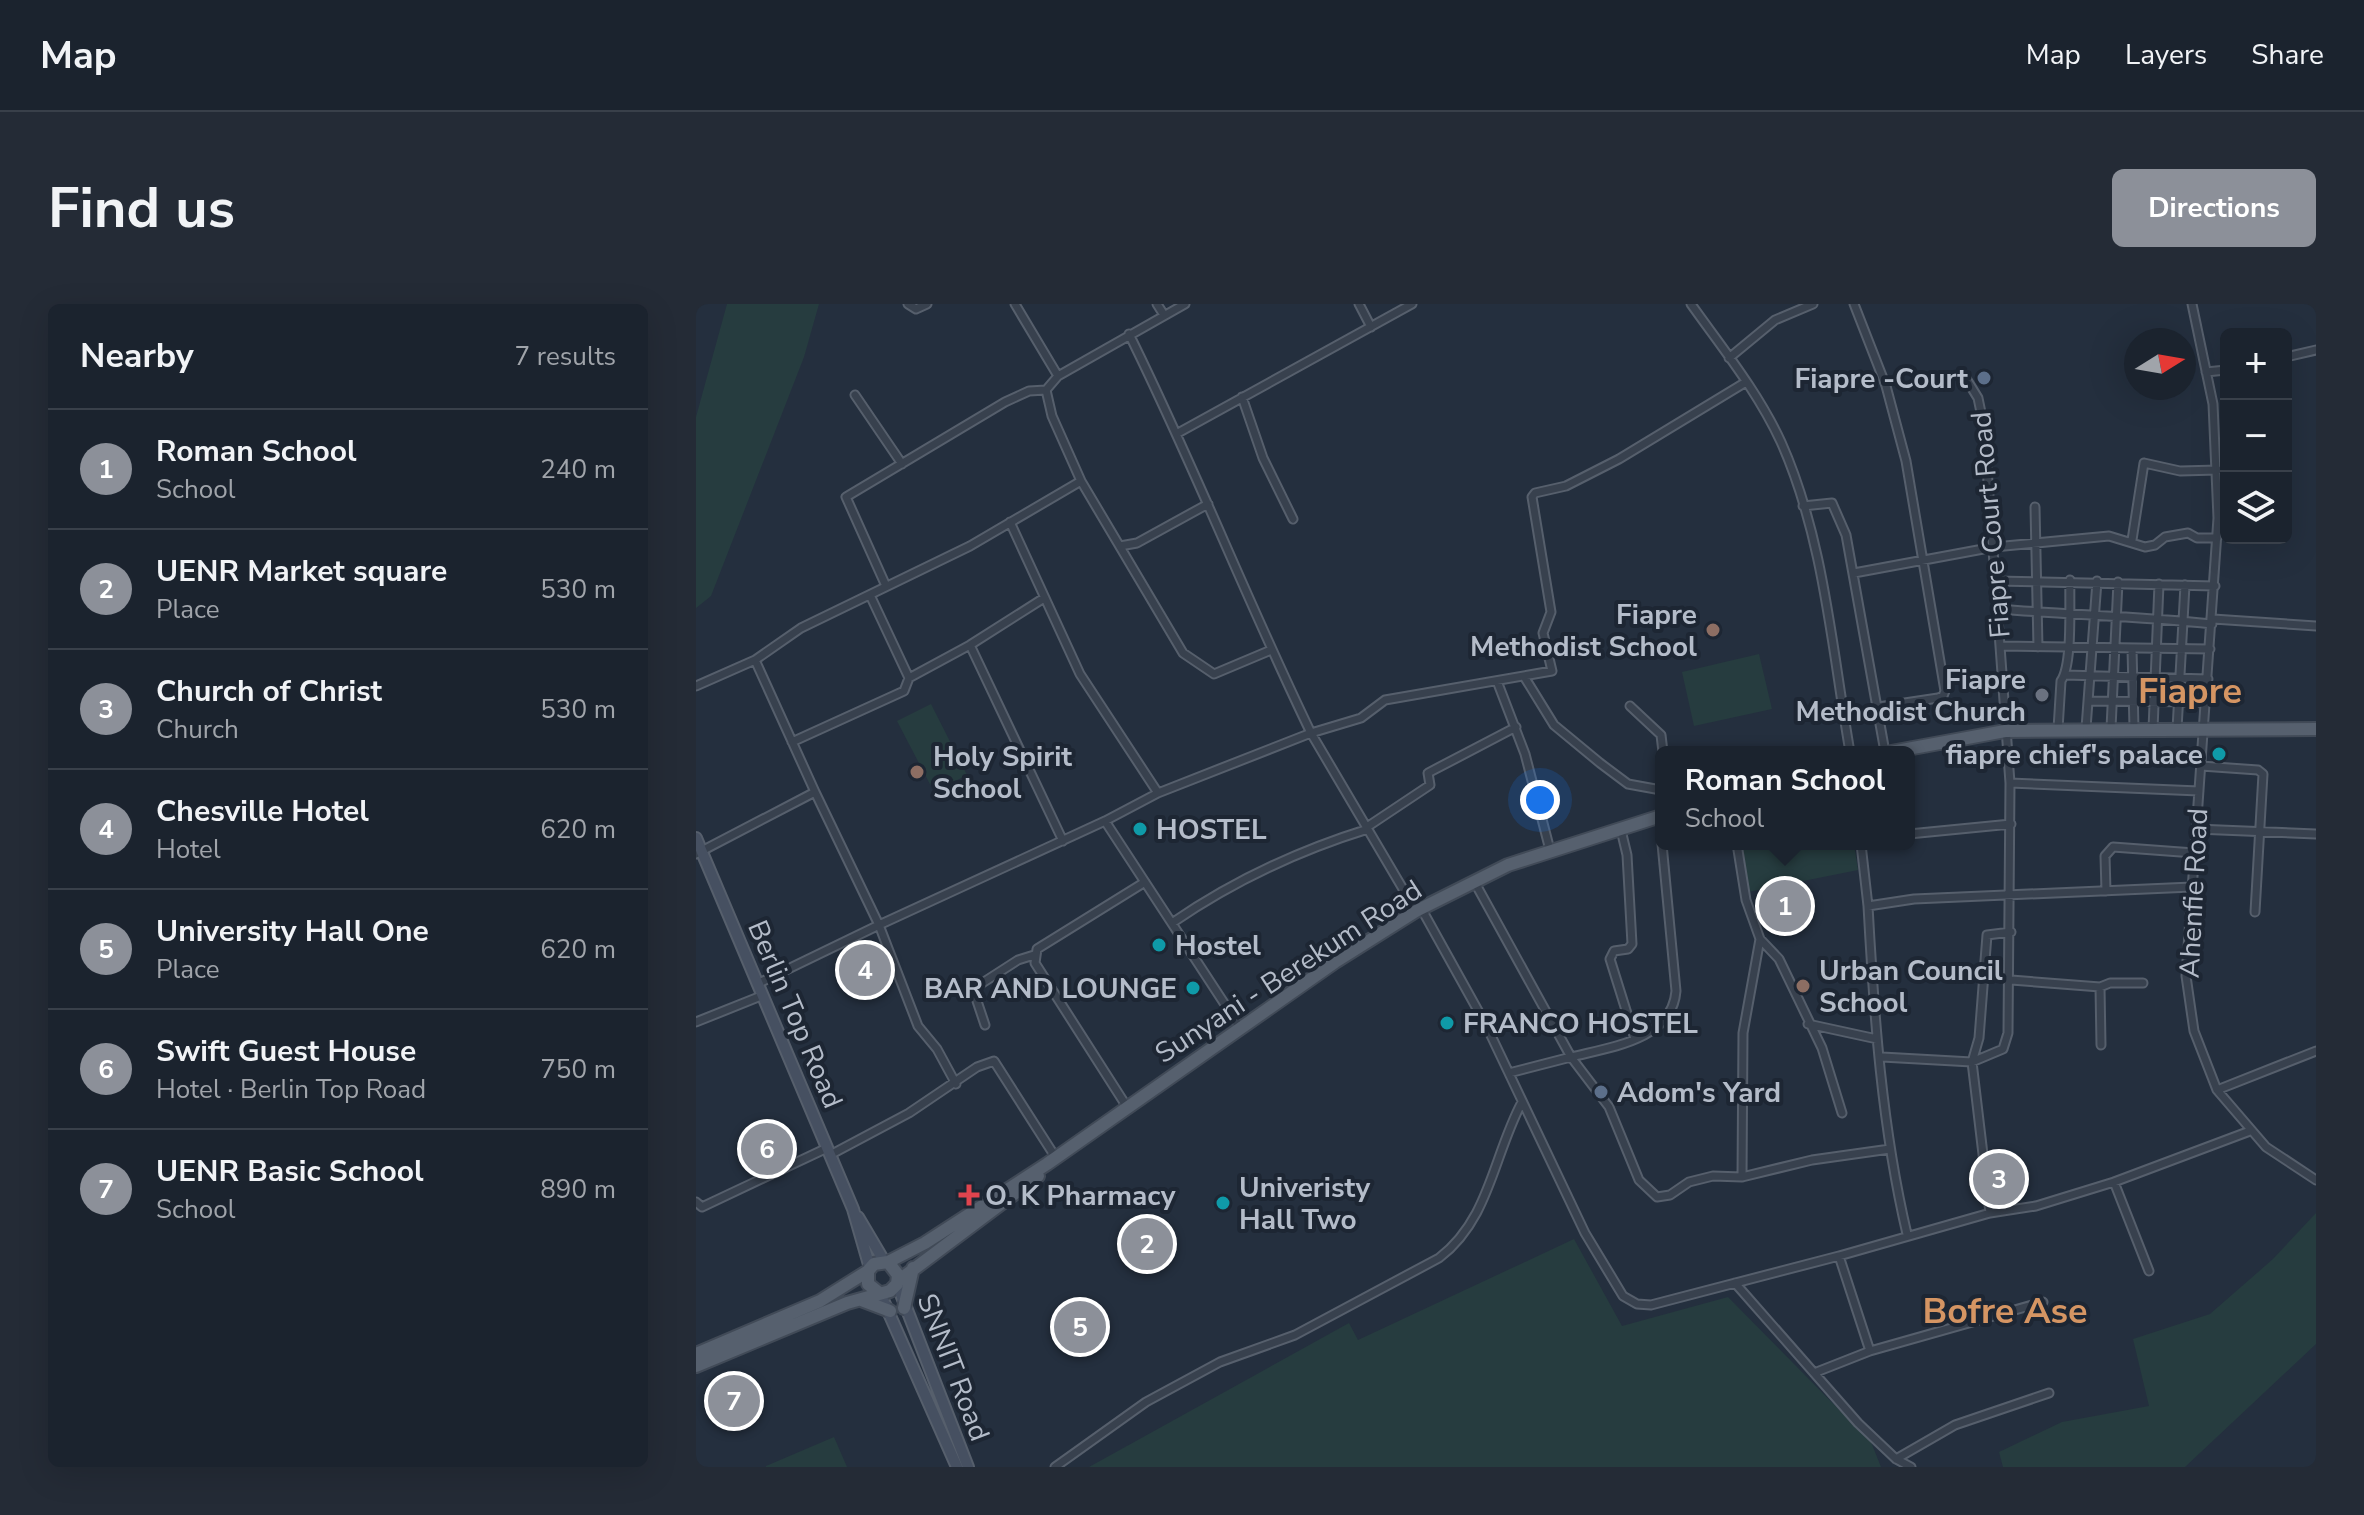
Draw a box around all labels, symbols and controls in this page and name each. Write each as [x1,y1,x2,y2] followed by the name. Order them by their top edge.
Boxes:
[40,30,117,81] text: Map
[2026,36,2081,74] text: Map
[2125,36,2207,74] text: Layers
[2251,36,2324,74] text: Share
[2112,169,2316,247] button: Directions
[48,170,235,247] text: Find us
[2124,328,2196,400] north arrow
[2220,328,2292,544] map controls
[2220,328,2292,400] button: +
[80,333,194,379] text: Nearby
[515,339,616,374] text: 7 results
[1794,360,1968,398] place label: Fiapre -Court
[1975,369,1993,387] marker: Fiapre -Court
[2220,400,2292,472] button: −
[1962,410,2020,640] street label: Fiapre Court Road
[156,431,357,472] text: Roman School
[98,452,114,487] text: 1
[540,452,616,487] text: 240 m
[156,472,235,507] text: School
[2220,472,2292,544] button: layers
[156,551,447,592] text: UENR Market square
[98,572,114,607] text: 2
[540,572,616,607] text: 530 m
[156,592,220,627] text: Place
[1470,596,1697,666] place label: Fiapre Methodist School
[1704,621,1722,639] marker: Fiapre Methodist School
[1796,661,2026,731] place label: Fiapre Methodist Church
[2138,667,2242,716] district label: Fiapre
[156,671,382,712] text: Church of Christ
[2033,686,2051,704] marker: Fiapre Methodist Church
[98,692,114,727] text: 3
[540,692,616,727] text: 530 m
[156,712,239,747] text: Church
[1946,736,2203,774] place label: fiapre chief's palace
[933,738,1072,808] place label: Holy Spirit School
[2210,745,2228,763] marker: fiapre chief's palace
[1655,746,1915,850] popup
[1685,760,1885,801] text: Roman School
[908,763,926,781] marker: Holy Spirit School
[1520,780,1560,820] your location
[156,791,369,832] text: Chesville Hotel
[1685,801,1764,836] text: School
[2171,807,2217,979] street label: Ahenfie Road
[1156,811,1267,849] place label: HOSTEL
[98,812,114,847] text: 4
[540,812,616,847] text: 620 m
[1131,820,1149,838] marker: HOSTEL
[156,832,221,867] text: Hotel
[1148,871,1429,1072] street label: Sunyani - Berekum Road
[1759,876,1811,936] pin: 1
[156,911,429,952] text: University Hall One
[738,915,852,1114] street label: Berlin Top Road
[1175,927,1261,965] place label: Hostel
[98,932,114,967] text: 5
[540,932,616,967] text: 620 m
[1150,936,1168,954] marker: Hostel
[839,940,891,1000] pin: 4
[156,952,220,987] text: Place
[1819,952,2003,1022] place label: Urban Council School
[924,970,1177,1008] place label: BAR AND LOUNGE
[1794,977,1812,995] marker: Urban Council School
[1184,979,1202,997] marker: BAR AND LOUNGE
[1463,1005,1698,1043] place label: FRANCO HOSTEL
[1438,1014,1456,1032] marker: FRANCO HOSTEL
[156,1031,416,1072] text: Swift Guest House
[98,1052,114,1087] text: 6
[540,1052,616,1087] text: 750 m
[156,1072,426,1107] text: Hotel · Berlin Top Road
[1617,1074,1781,1112] place label: Adom's Yard
[1592,1083,1610,1101] marker: Adom's Yard
[741,1119,793,1179] pin: 6
[1973,1149,2025,1209] pin: 3
[156,1151,424,1192] text: UENR Basic School
[1239,1169,1370,1239] place label: Univeristy Hall Two
[98,1172,114,1207] text: 7
[540,1172,616,1207] text: 890 m
[985,1177,1176,1215] place label: O. K Pharmacy
[960,1186,978,1204] marker: O. K Pharmacy
[156,1192,235,1227] text: School
[1214,1194,1232,1212] marker: Univeristy Hall Two
[1121,1214,1173,1274] pin: 2
[1922,1287,2088,1336] district label: Bofre Ase
[908,1288,999,1447] street label: SNNIT Road
[1054,1297,1106,1357] pin: 5
[708,1371,760,1431] pin: 7

